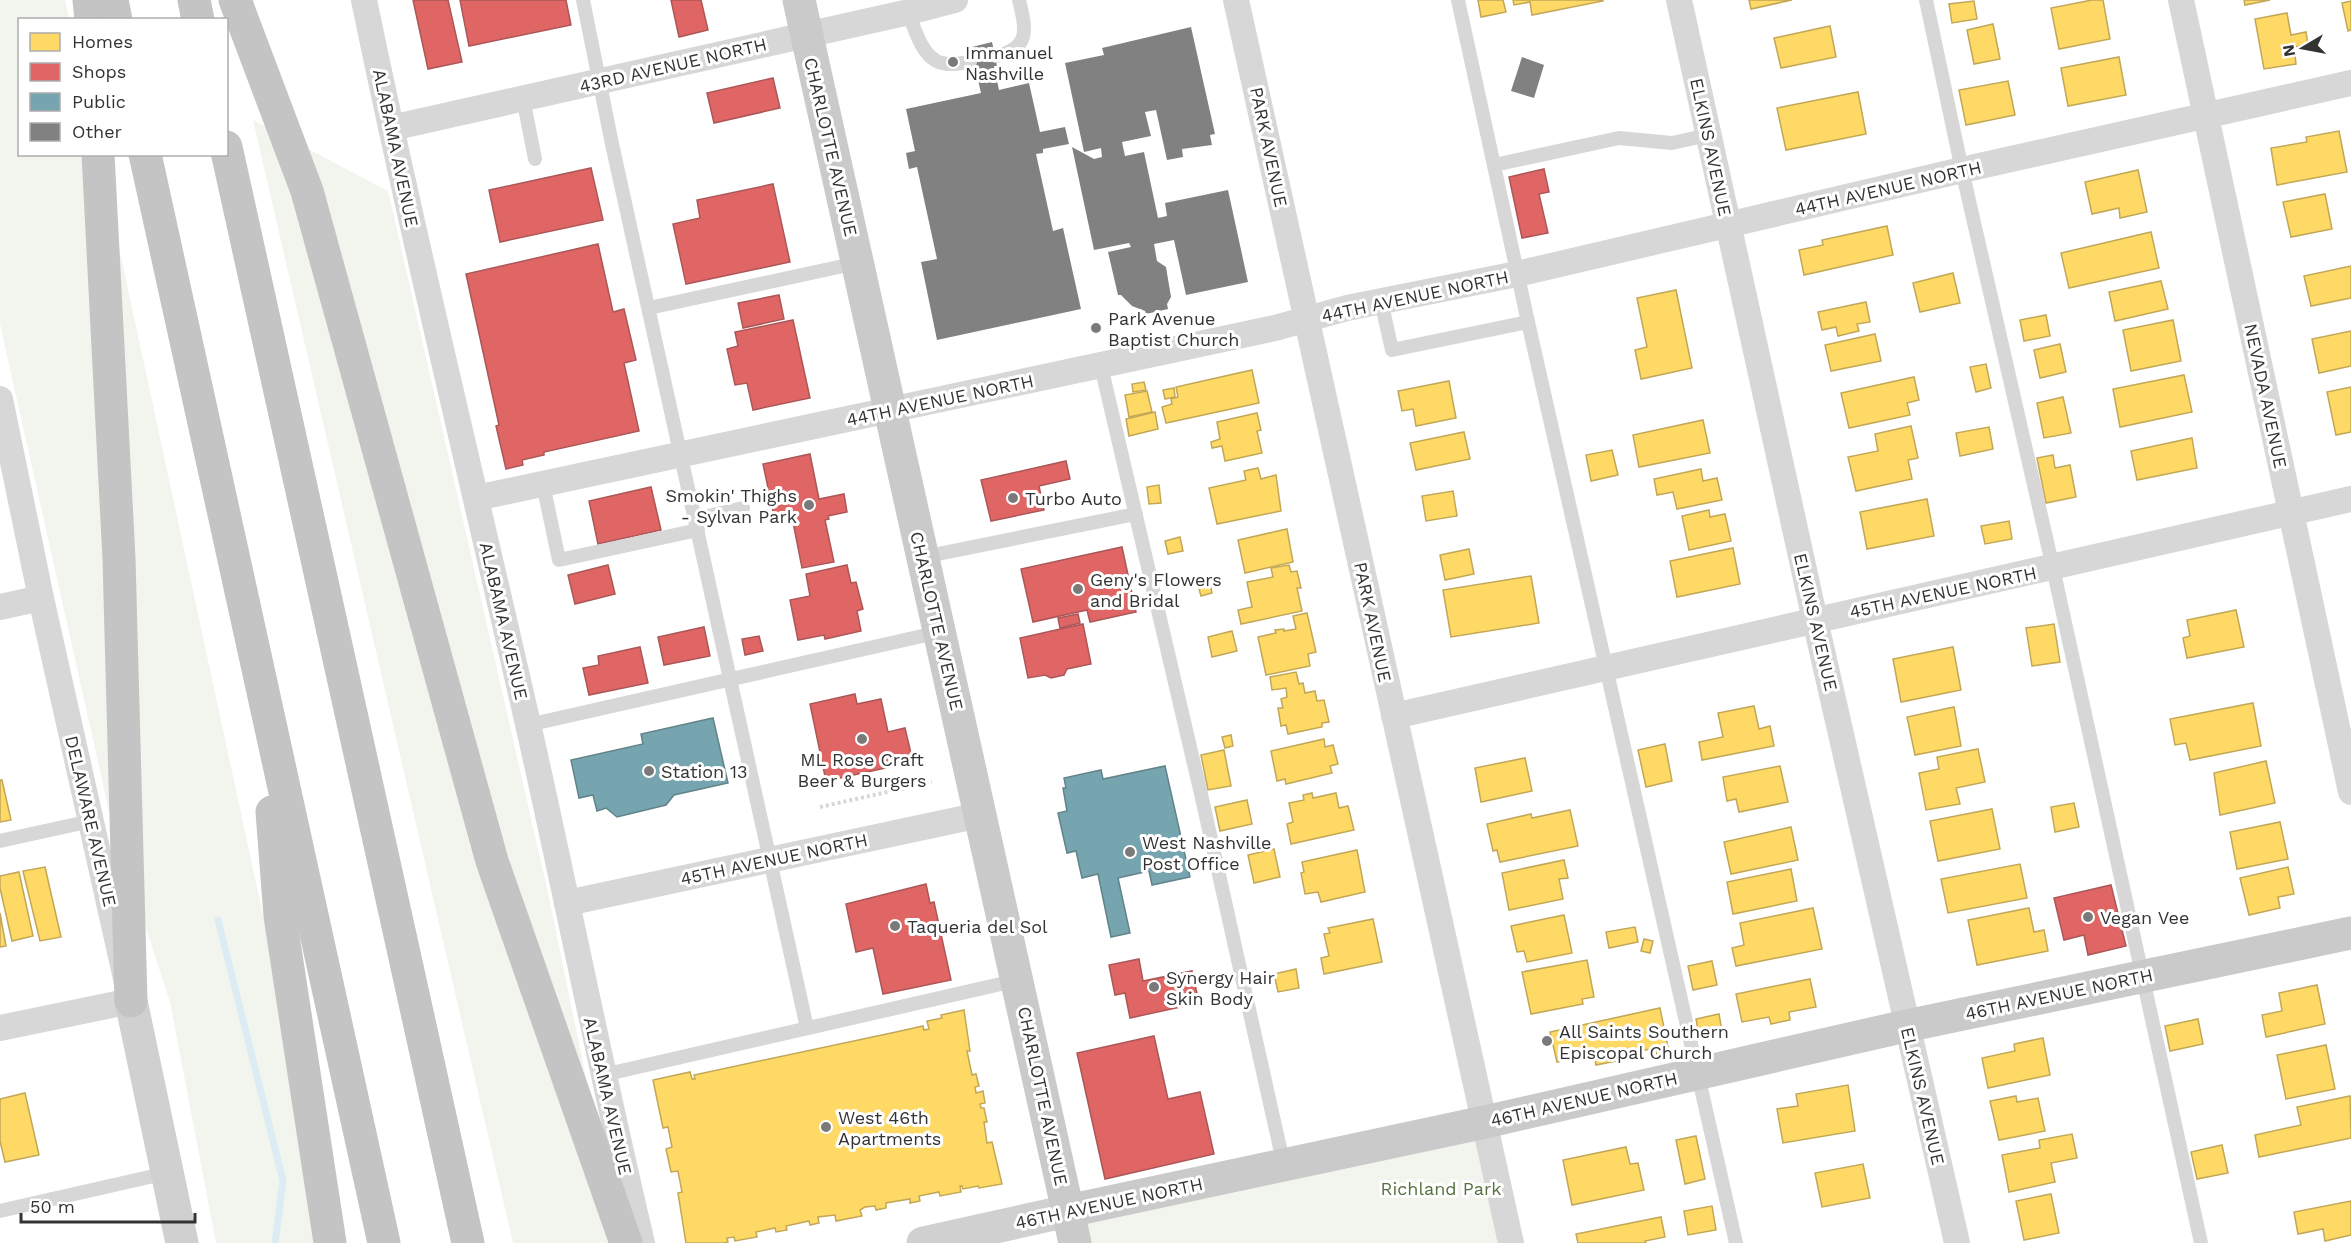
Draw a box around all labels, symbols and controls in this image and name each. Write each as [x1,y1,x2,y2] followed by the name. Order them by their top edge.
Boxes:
[18,18,228,156] legend
[2273,18,2333,78] north arrow
[72,31,133,52] text: Homes
[577,33,769,97] street label: 43RD AVENUE NORTH
[965,42,1053,84] place label: Immanuel Nashville
[2278,43,2299,58] text: N
[946,55,960,69] marker: Immanuel Nashville
[800,56,862,238] street label: CHARLOTTE AVENUE
[72,61,126,82] text: Shops
[369,67,423,229] street label: ALABAMA AVENUE
[1686,76,1736,218] street label: ELKINS AVENUE
[1246,85,1292,209] street label: PARK AVENUE
[72,91,126,112] text: Public
[72,121,122,142] text: Other
[1793,156,1983,220] street label: 44TH AVENUE NORTH
[1319,266,1511,326] street label: 44TH AVENUE NORTH
[1108,308,1239,350] place label: Park Avenue Baptist Church
[1089,321,1103,335] marker: Park Avenue Baptist Church
[2240,322,2292,470] street label: NEVADA AVENUE
[844,370,1036,430] street label: 44TH AVENUE NORTH
[665,485,797,527] place label: Smokin' Thighs - Sylvan Park
[1025,488,1122,509] place label: Turbo Auto
[1006,491,1020,505] marker: Turbo Auto
[802,498,816,512] marker: Smokin' Thighs - Sylvan Park
[906,530,968,712] street label: CHARLOTTE AVENUE
[476,540,532,702] street label: ALABAMA AVENUE
[1790,551,1842,693] street label: ELKINS AVENUE
[1350,560,1396,684] street label: PARK AVENUE
[1847,562,2039,622] street label: 45TH AVENUE NORTH
[1090,569,1222,611] place label: Geny's Flowers and Bridal
[1071,582,1085,596] marker: Geny's Flowers and Bridal
[855,732,869,746] marker: ML Rose Craft Beer & Burgers
[61,733,121,909] street label: DELAWARE AVENUE
[797,749,927,791] place label: ML Rose Craft Beer & Burgers
[661,761,747,782] place label: Station 13
[642,764,656,778] marker: Station 13
[678,829,870,889] street label: 45TH AVENUE NORTH
[1142,832,1271,874] place label: West Nashville Post Office
[1123,845,1137,859] marker: West Nashville Post Office
[2100,907,2189,928] place label: Vegan Vee
[2081,910,2095,924] marker: Vegan Vee
[907,916,1048,937] place label: Taqueria del Sol
[888,919,902,933] marker: Taqueria del Sol
[1963,964,2155,1024] street label: 46TH AVENUE NORTH
[1166,967,1275,1009] place label: Synergy Hair Skin Body
[1147,980,1161,994] marker: Synergy Hair Skin Body
[1014,1004,1072,1188] street label: CHARLOTTE AVENUE
[580,1015,636,1177] street label: ALABAMA AVENUE
[1559,1021,1729,1063] place label: All Saints Southern Episcopal Church
[1897,1025,1949,1167] street label: ELKINS AVENUE
[1540,1034,1554,1048] marker: All Saints Southern Episcopal Church
[1488,1067,1680,1131] street label: 46TH AVENUE NORTH
[838,1107,941,1149] place label: West 46th Apartments
[819,1120,833,1134] marker: West 46th Apartments
[1013,1173,1205,1233] street label: 46TH AVENUE NORTH
[1381,1178,1501,1199] park label: Richland Park
[21,1186,195,1224] scale bar
[30,1196,75,1217] text: 50 m

